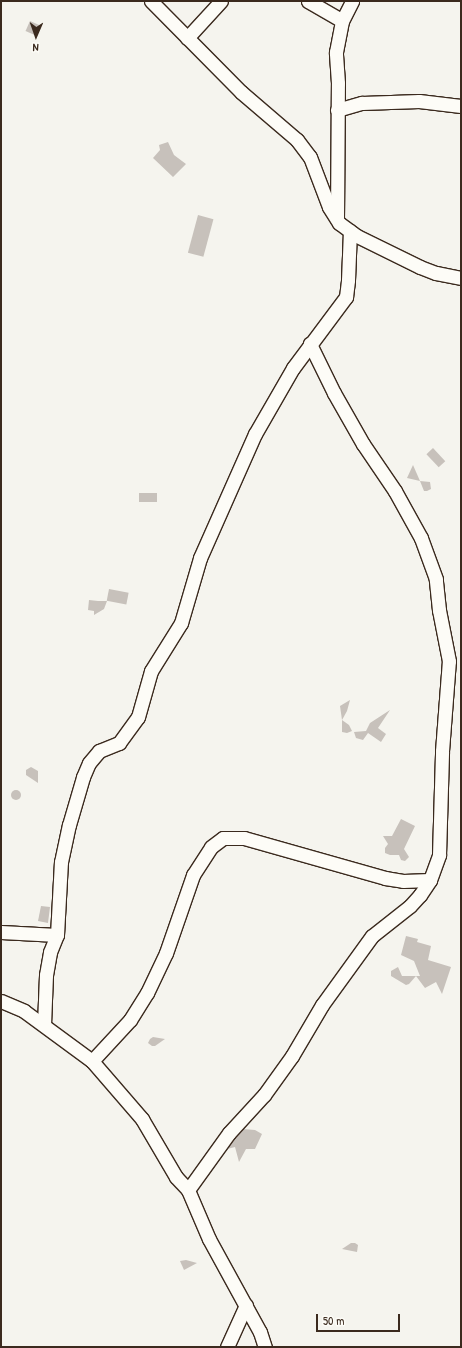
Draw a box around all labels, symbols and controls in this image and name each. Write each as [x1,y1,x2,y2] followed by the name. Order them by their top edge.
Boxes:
[16,16,56,56] north arrow
[32,41,39,55] text: N
[318,1306,402,1332] scale bar
[323,1312,344,1329] text: 50 m

